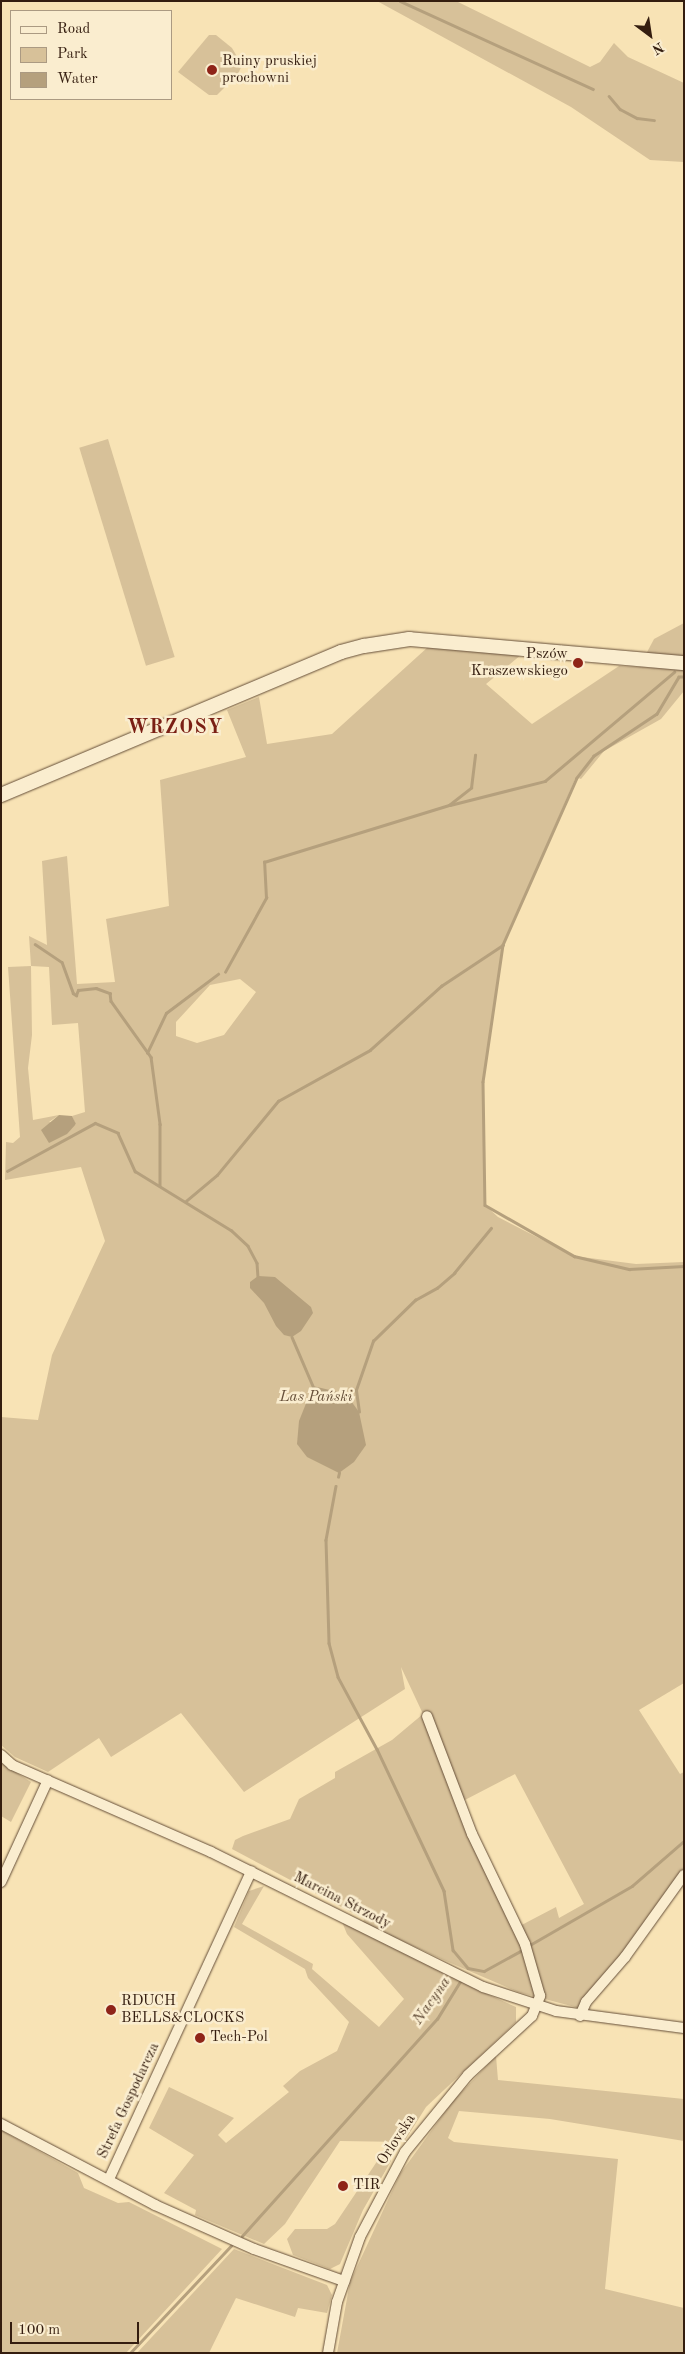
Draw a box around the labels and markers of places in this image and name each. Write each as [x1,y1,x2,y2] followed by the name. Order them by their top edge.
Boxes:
[222,52,317,87] place label: Ruiny pruskiej prochowni
[206,64,218,76] marker: Ruiny pruskiej prochowni
[471,645,568,680] place label: Pszów Kraszewskiego
[572,657,584,669] marker: Pszów Kraszewskiego
[121,1992,244,2027] place label: RDUCH BELLS&CLOCKS
[105,2004,117,2016] marker: RDUCH BELLS&CLOCKS
[210,2029,268,2047] place label: Tech-Pol
[194,2032,206,2044] marker: Tech-Pol
[353,2177,380,2195] place label: TIR
[337,2180,349,2192] marker: TIR

